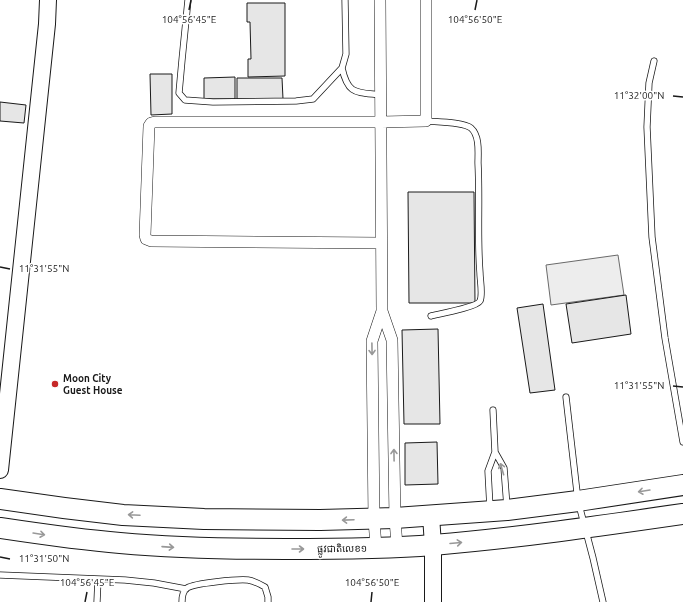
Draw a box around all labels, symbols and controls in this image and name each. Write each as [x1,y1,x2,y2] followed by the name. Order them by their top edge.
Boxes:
[162,14,217,25] text: 104°56'45"E
[448,14,503,25] text: 104°56'50"E
[614,90,664,101] text: 11°32'00"N
[19,263,69,274] text: 11°31'55"N
[368,342,376,355] one-way arrow
[63,373,123,396] place label: Moon City Guest House
[50,379,60,389] marker: Moon City Guest House
[614,380,664,391] text: 11°31'55"N
[390,449,398,462] one-way arrow
[498,462,505,475] one-way arrow
[638,487,651,495] one-way arrow
[128,512,141,519] one-way arrow
[342,516,355,523] one-way arrow
[32,530,45,538] one-way arrow
[449,539,462,546] one-way arrow
[161,543,174,550] one-way arrow
[317,543,367,558] street label: ផ្លូវជាតិលេខ១
[291,545,304,553] one-way arrow
[19,553,69,564] text: 11°31'50"N
[60,577,115,588] text: 104°56'45"E
[345,577,400,588] text: 104°56'50"E

